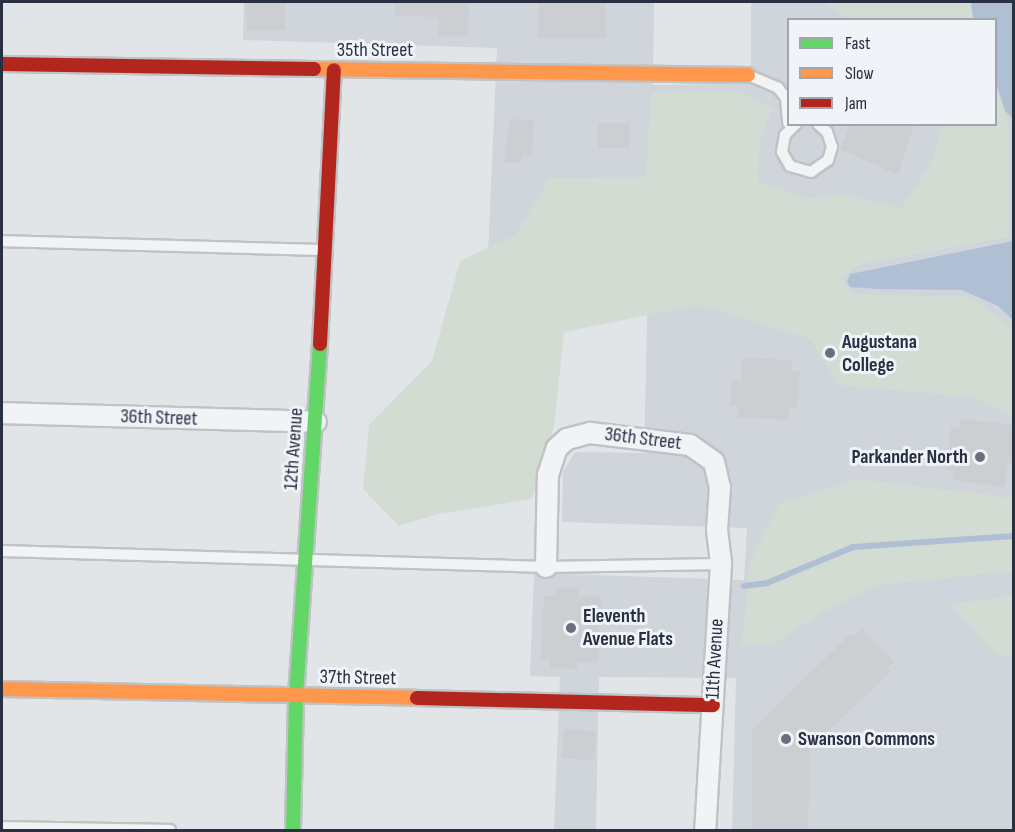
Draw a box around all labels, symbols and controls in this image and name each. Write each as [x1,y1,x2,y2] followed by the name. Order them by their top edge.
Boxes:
[787,18,997,126] legend
[845,33,870,54] text: Fast
[337,38,413,62] street label: 35th Street
[845,63,874,84] text: Slow
[845,93,867,114] text: Jam
[842,330,917,377] place label: Augustana College
[823,346,837,360] marker: Augustana College
[120,405,198,431] street label: 36th Street
[279,407,309,491] street label: 12th Avenue
[603,422,683,456] street label: 36th Street
[851,445,968,469] place label: Parkander North
[973,450,987,464] marker: Parkander North
[583,604,673,651] place label: Eleventh Avenue Flats
[701,618,729,700] street label: 11th Avenue
[564,621,578,635] marker: Eleventh Avenue Flats
[319,665,397,691] street label: 37th Street
[798,727,935,751] place label: Swanson Commons
[779,732,793,746] marker: Swanson Commons

